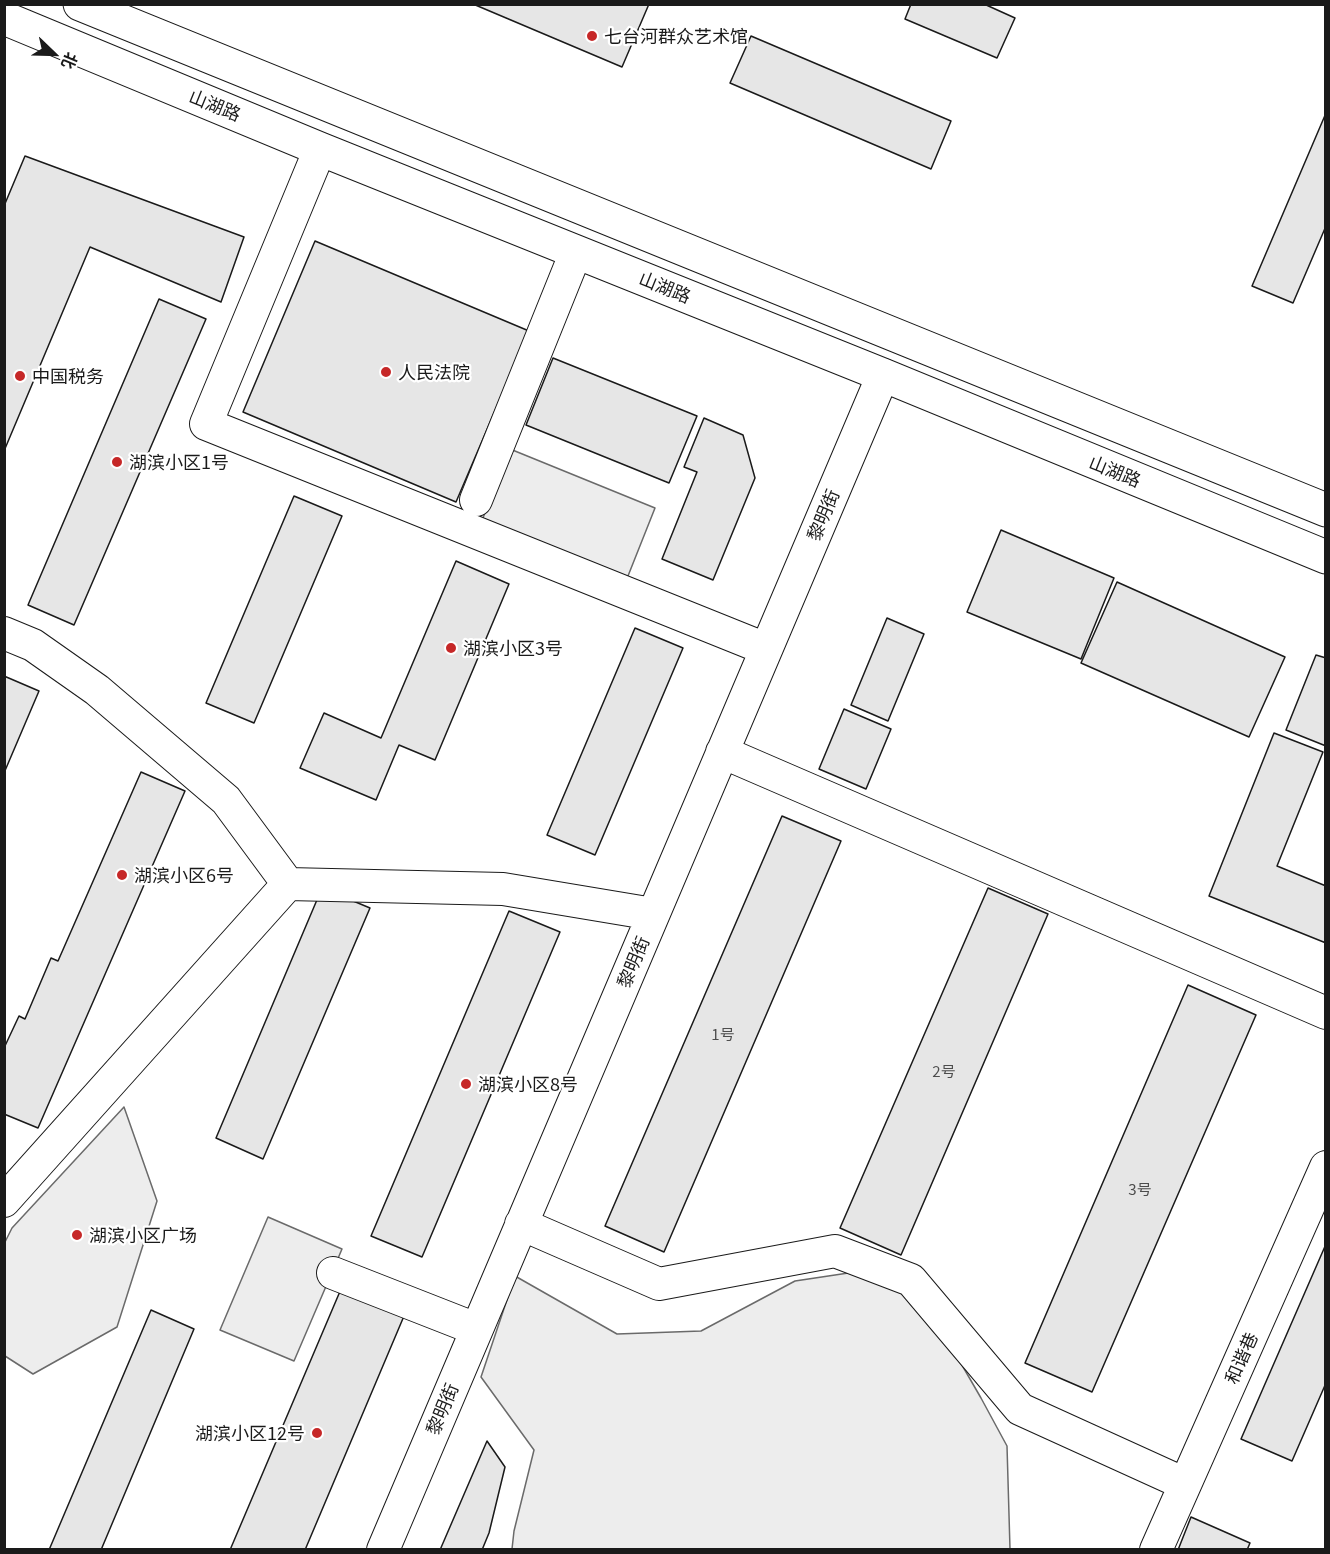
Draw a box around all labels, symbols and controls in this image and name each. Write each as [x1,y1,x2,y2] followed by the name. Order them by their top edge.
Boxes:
[24,24,84,84] north arrow
[604,25,748,47] place label: 七台河群众艺术馆
[585,29,599,43] marker: 七台河群众艺术馆
[56,49,85,73] text: 北
[186,85,244,125] street label: 山湖路
[636,267,694,307] street label: 山湖路
[398,361,470,383] place label: 人民法院
[32,365,104,387] place label: 中国税务
[379,365,393,379] marker: 人民法院
[13,369,27,383] marker: 中国税务
[129,451,229,473] place label: 湖滨小区1号
[1086,451,1144,491] street label: 山湖路
[110,455,124,469] marker: 湖滨小区1号
[803,486,843,544] street label: 黎明街
[463,637,563,659] place label: 湖滨小区3号
[444,641,458,655] marker: 湖滨小区3号
[134,864,234,886] place label: 湖滨小区6号
[115,868,129,882] marker: 湖滨小区6号
[613,933,653,991] street label: 黎明街
[711,1025,735,1043] house number: 1号
[932,1062,956,1080] house number: 2号
[478,1073,578,1095] place label: 湖滨小区8号
[459,1077,473,1091] marker: 湖滨小区8号
[1128,1180,1152,1198] house number: 3号
[89,1224,197,1246] place label: 湖滨小区广场
[70,1228,84,1242] marker: 湖滨小区广场
[1220,1329,1262,1387] street label: 和谐巷
[422,1380,462,1438] street label: 黎明街
[195,1422,305,1444] place label: 湖滨小区12号
[310,1426,324,1440] marker: 湖滨小区12号

